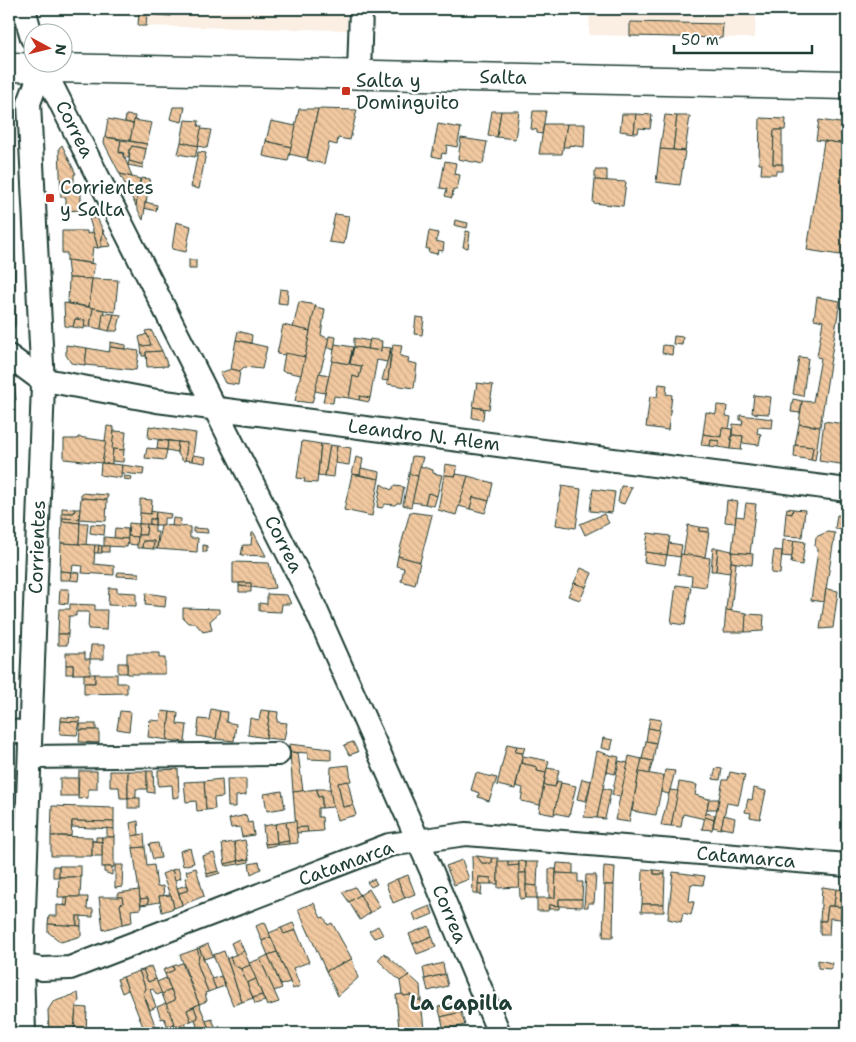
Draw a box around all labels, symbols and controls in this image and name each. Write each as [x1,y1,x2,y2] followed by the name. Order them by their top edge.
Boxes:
[22,22,72,72] north arrow
[674,22,811,54] scale bar
[681,30,719,50] text: 50 m
[51,43,71,56] text: N
[479,64,527,90] street label: Salta
[356,68,459,115] place label: Salta y Dominguito
[340,85,352,97] marker: Salta y Dominguito
[50,96,100,162] street label: Correa
[60,175,154,222] place label: Corrientes y Salta
[44,192,56,204] marker: Corrientes y Salta
[346,413,502,457] street label: Leandro N. Alem
[23,500,51,594] street label: Corrientes
[259,511,309,577] street label: Correa
[295,834,397,892] street label: Catamarca
[695,840,797,874] street label: Catamarca
[427,881,474,947] street label: Correa
[410,990,513,1016] district label: La Capilla

